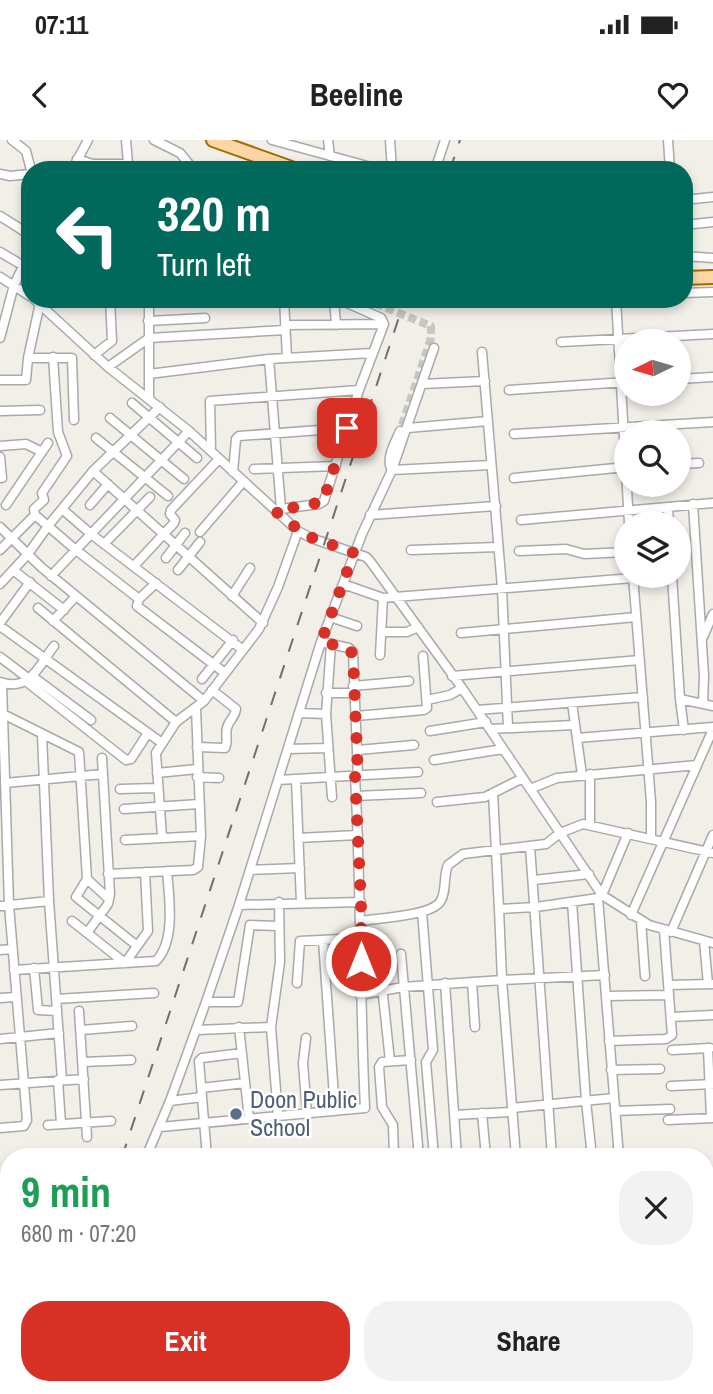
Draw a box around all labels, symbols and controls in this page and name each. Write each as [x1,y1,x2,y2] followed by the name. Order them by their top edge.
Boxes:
[35,7,88,42] text: 07:11
[310,73,403,116] text: Beeline
[21,76,59,114] icon: back
[654,76,692,114] icon: heart
[157,180,271,246] text: 320 m
[42,189,133,280] icon: left
[157,243,251,286] text: Turn left
[614,329,691,406] north arrow
[614,329,691,588] map controls
[317,398,377,458] pin
[328,409,366,447] icon: arrive
[614,420,691,497] button: search
[614,511,691,588] button: layers
[324,924,398,998] position arrow
[250,1083,357,1143] place label: Doon Public School
[228,1106,244,1122] marker: Doon Public School
[21,1164,111,1220] text: 9 min
[619,1171,693,1245] button: close
[21,1218,136,1249] text: 680 m · 07:20
[21,1301,350,1381] button: Exit
[364,1301,693,1381] button: Share

